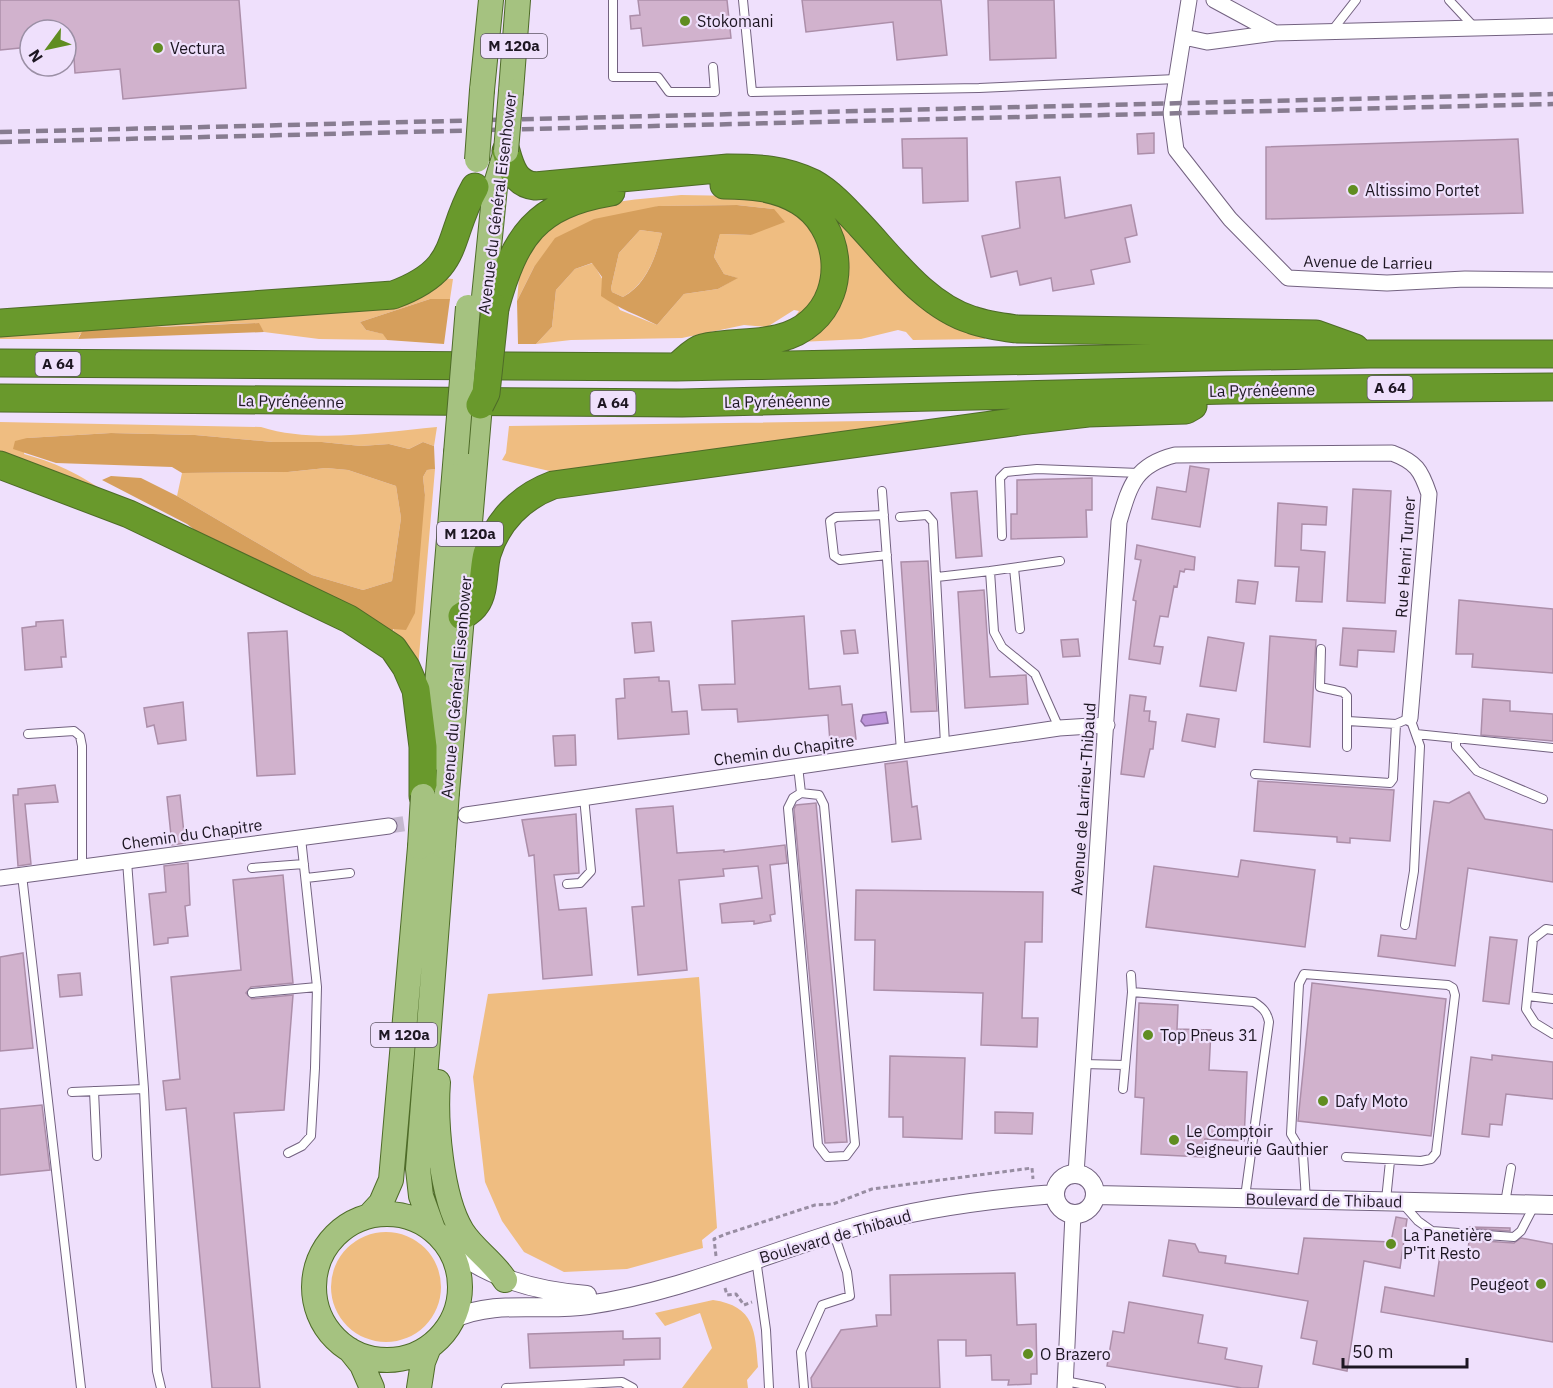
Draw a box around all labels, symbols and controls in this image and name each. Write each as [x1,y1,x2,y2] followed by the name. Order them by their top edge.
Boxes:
[697,11,774,31] place label: Stokomani
[678,14,692,28] marker: Stokomani
[18,18,78,78] north arrow
[481,34,547,58] road number: M 120a
[170,38,226,58] place label: Vectura
[151,41,165,55] marker: Vectura
[24,46,47,66] text: N
[473,91,521,315] street label: Avenue du Général Eisenhower
[1365,180,1480,200] place label: Altissimo Portet
[1346,183,1360,197] marker: Altissimo Portet
[1303,251,1433,273] street label: Avenue de Larrieu
[36,352,80,376] road number: A 64
[1368,376,1412,400] road number: A 64
[1209,379,1315,401] street label: La Pyrénéenne
[238,390,344,412] street label: La Pyrénéenne
[724,390,830,412] street label: La Pyrénéenne
[590,391,636,415] road number: A 64
[1391,495,1419,618] street label: Rue Henri Turner
[437,522,503,546] road number: M 120a
[436,575,476,799] street label: Avenue du Général Eisenhower
[1066,702,1100,896] street label: Avenue de Larrieu-Thibaud
[712,730,856,770] street label: Chemin du Chapitre
[120,814,264,854] street label: Chemin du Chapitre
[371,1023,437,1047] road number: M 120a
[1160,1025,1257,1045] place label: Top Pneus 31
[1141,1028,1155,1042] marker: Top Pneus 31
[1335,1091,1408,1111] place label: Dafy Moto
[1316,1094,1330,1108] marker: Dafy Moto
[1186,1121,1328,1159] place label: Le Comptoir Seigneurie Gauthier
[1167,1133,1181,1147] marker: Le Comptoir Seigneurie Gauthier
[1245,1189,1403,1211] street label: Boulevard de Thibaud
[757,1205,913,1267] street label: Boulevard de Thibaud
[1403,1225,1492,1263] place label: La Panetière P'Tit Resto
[1384,1237,1398,1251] marker: La Panetière P'Tit Resto
[1470,1274,1529,1294] place label: Peugeot
[1534,1277,1548,1291] marker: Peugeot
[1343,1331,1468,1369] scale bar
[1352,1340,1394,1363] text: 50 m
[1040,1344,1111,1364] place label: O Brazero
[1021,1347,1035,1361] marker: O Brazero

